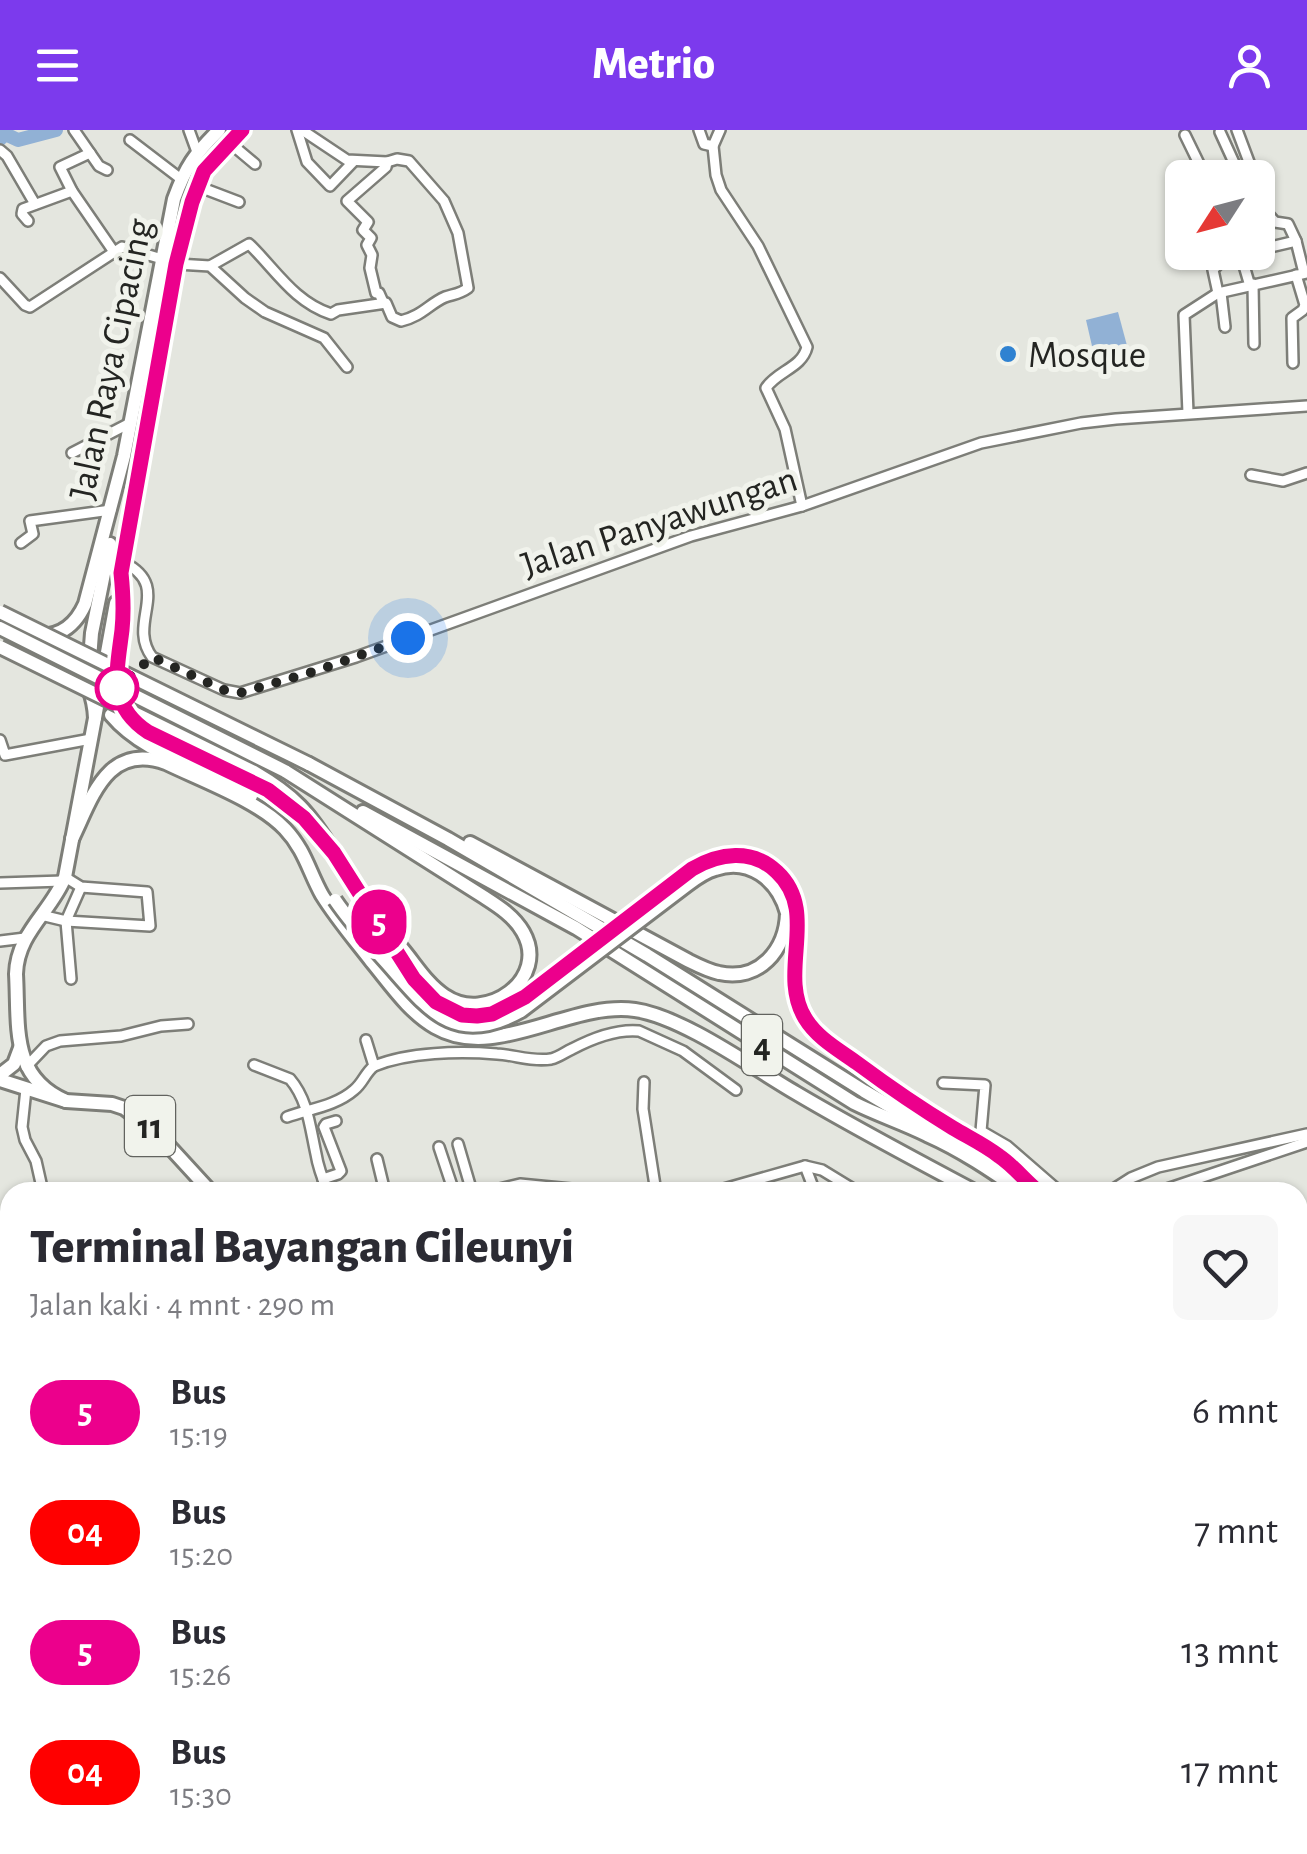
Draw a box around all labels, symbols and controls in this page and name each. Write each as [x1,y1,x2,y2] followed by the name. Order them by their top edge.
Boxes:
[30,38,85,93] icon: menu
[1222,38,1277,93] icon: person
[592,42,715,87] text: Metrio
[1165,160,1275,270] north arrow
[1165,160,1275,270] map controls
[64,215,160,503] street label: Jalan Raya Cipacing
[1028,337,1146,375] place label: Mosque
[997,343,1019,365] marker: Mosque
[517,460,802,585] street label: Jalan Panyawungan
[383,613,433,663] your location
[96,667,138,709] unlabelled marker
[346,890,412,954] line badge: 5
[371,905,387,940] text: 5
[742,1015,782,1075] road number: 4
[125,1096,175,1156] road number: 11
[1173,1215,1278,1320] button: heart
[30,1224,574,1272] text: Terminal Bayangan Cileunyi
[30,1289,335,1321] text: Jalan kaki · 4 mnt · 290 m
[170,1374,226,1412] text: Bus
[1192,1393,1278,1431] text: 6 mnt
[77,1395,93,1430] text: 5
[170,1419,228,1451] text: 15:19
[170,1494,226,1532] text: Bus
[1194,1513,1278,1551] text: 7 mnt
[67,1515,103,1550] text: 04
[170,1539,233,1571] text: 15:20
[170,1614,226,1652] text: Bus
[1181,1633,1278,1671] text: 13 mnt
[77,1635,93,1670] text: 5
[170,1659,231,1691] text: 15:26
[170,1734,226,1772] text: Bus
[1181,1753,1278,1791] text: 17 mnt
[67,1755,103,1790] text: 04
[170,1779,232,1811] text: 15:30

